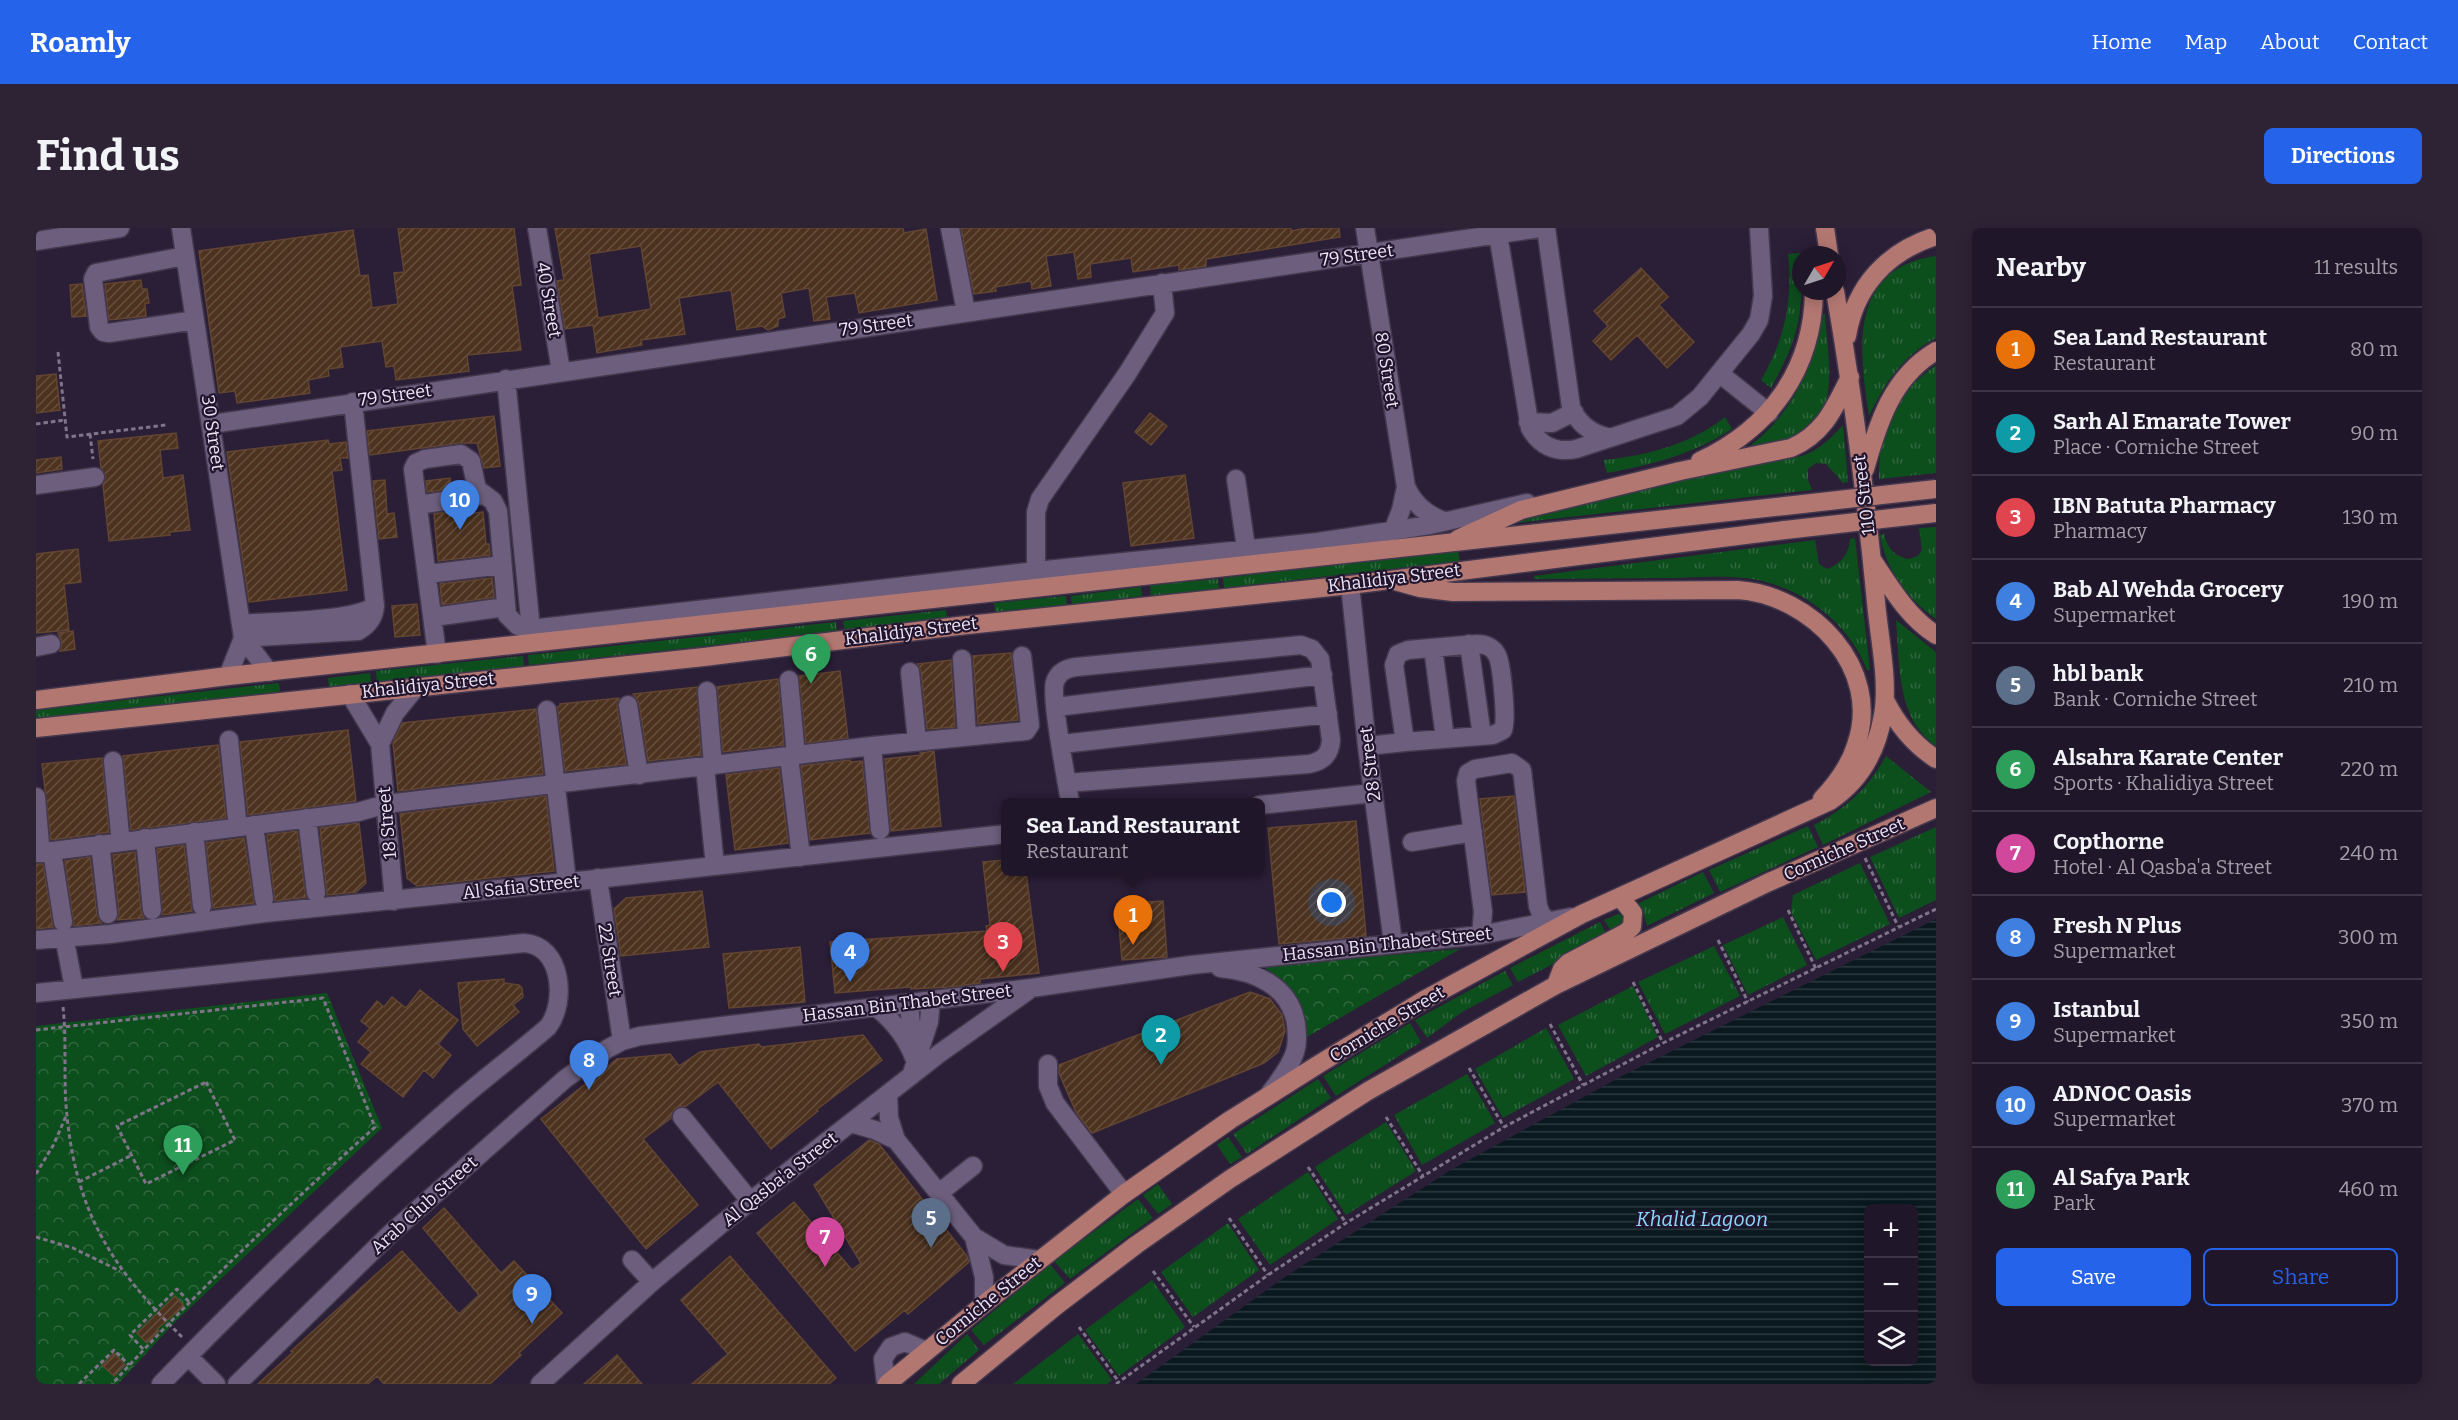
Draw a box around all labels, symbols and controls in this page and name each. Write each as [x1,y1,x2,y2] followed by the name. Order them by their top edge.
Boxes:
[30,26,131,59] text: Roamly
[2092,29,2152,55] text: Home
[2185,29,2227,55] text: Map
[2260,29,2320,55] text: About
[2353,29,2428,55] text: Contact
[2264,128,2422,184] button: Directions
[36,131,180,181] text: Find us
[1319,239,1395,271] street label: 79 Street
[1792,246,1846,300] north arrow
[1996,252,2086,283] text: Nearby
[2314,255,2398,279] text: 11 results
[532,260,567,340] street label: 40 Street
[838,309,914,341] street label: 79 Street
[2053,324,2267,351] text: Sea Land Restaurant
[1370,330,1404,410] street label: 80 Street
[2011,337,2020,361] text: 1
[2350,337,2398,361] text: 80 m
[2053,351,2156,375] text: Restaurant
[357,379,433,411] street label: 79 Street
[197,394,229,473] street label: 30 Street
[2053,408,2291,435] text: Sarh Al Emarate Tower
[2010,421,2021,445] text: 2
[2350,421,2398,445] text: 90 m
[2053,435,2259,459] text: Place · Corniche Street
[1848,453,1880,536] street label: 110 Street
[440,480,480,530] pin: 10
[2053,492,2276,519] text: IBN Batuta Pharmacy
[2010,505,2021,529] text: 3
[2343,505,2398,529] text: 130 m
[2053,519,2147,543] text: Pharmacy
[1326,559,1462,597] street label: Khalidiya Street
[2053,576,2284,603] text: Bab Al Wehda Grocery
[2009,589,2022,613] text: 4
[2342,589,2398,613] text: 190 m
[2053,603,2176,627] text: Supermarket
[843,612,979,650] street label: Khalidiya Street
[792,634,830,684] pin: 6
[2053,660,2143,687] text: hbl bank
[360,667,496,703] street label: Khalidiya Street
[2010,673,2021,697] text: 5
[2343,673,2398,697] text: 210 m
[2053,687,2257,711] text: Bank · Corniche Street
[1354,725,1385,803] street label: 28 Street
[2053,744,2283,771] text: Alsahra Karate Center
[2010,757,2021,781] text: 6
[2340,757,2398,781] text: 220 m
[2053,771,2274,795] text: Sports · Khalidiya Street
[373,785,401,860] street label: 18 Street
[1001,798,1265,876] popup
[1026,812,1240,839] text: Sea Land Restaurant
[1780,812,1908,886] street label: Corniche Street
[2053,828,2164,855] text: Copthorne
[1026,839,1129,863] text: Restaurant
[2010,841,2021,865] text: 7
[2340,841,2398,865] text: 240 m
[2053,855,2272,879] text: Hotel · Al Qasba'a Street
[461,870,581,904] street label: Al Safia Street
[1317,888,1346,917] your location
[1114,896,1152,945] pin: 1
[2053,912,2182,939] text: Fresh N Plus
[593,922,627,999] street label: 22 Street
[984,922,1022,972] pin: 3
[1281,922,1493,966] street label: Hassan Bin Thabet Street
[2009,925,2022,949] text: 8
[2338,925,2398,949] text: 300 m
[830,932,870,982] pin: 4
[2053,939,2176,963] text: Supermarket
[801,979,1013,1027] street label: Hassan Bin Thabet Street
[1325,981,1449,1067] street label: Corniche Street
[2053,996,2140,1023] text: Istanbul
[2010,1009,2021,1033] text: 9
[2340,1009,2398,1033] text: 350 m
[1142,1016,1180,1065] pin: 2
[2053,1023,2176,1047] text: Supermarket
[570,1040,608,1090] pin: 8
[2053,1080,2192,1107] text: ADNOC Oasis
[2005,1093,2026,1117] text: 10
[2341,1093,2398,1117] text: 370 m
[2053,1107,2176,1131] text: Supermarket
[164,1126,202,1175] pin: 11
[718,1127,842,1231] street label: Al Qasba'a Street
[366,1151,482,1259] street label: Arab Club Street
[2053,1164,2189,1191] text: Al Safya Park
[2007,1177,2024,1201] text: 11
[2339,1177,2398,1201] text: 460 m
[2053,1191,2095,1215] text: Park
[912,1198,950,1248] pin: 5
[1864,1204,1918,1366] map controls
[1864,1204,1918,1258] button: +
[1636,1207,1768,1231] water label: Khalid Lagoon
[806,1218,844,1267] pin: 7
[1996,1248,2191,1306] button: Save
[2203,1248,2398,1306] button: Share
[930,1251,1046,1351] street label: Corniche Street
[1864,1258,1918,1312] button: −
[512,1274,552,1324] pin: 9
[1864,1312,1918,1366] button: layers

